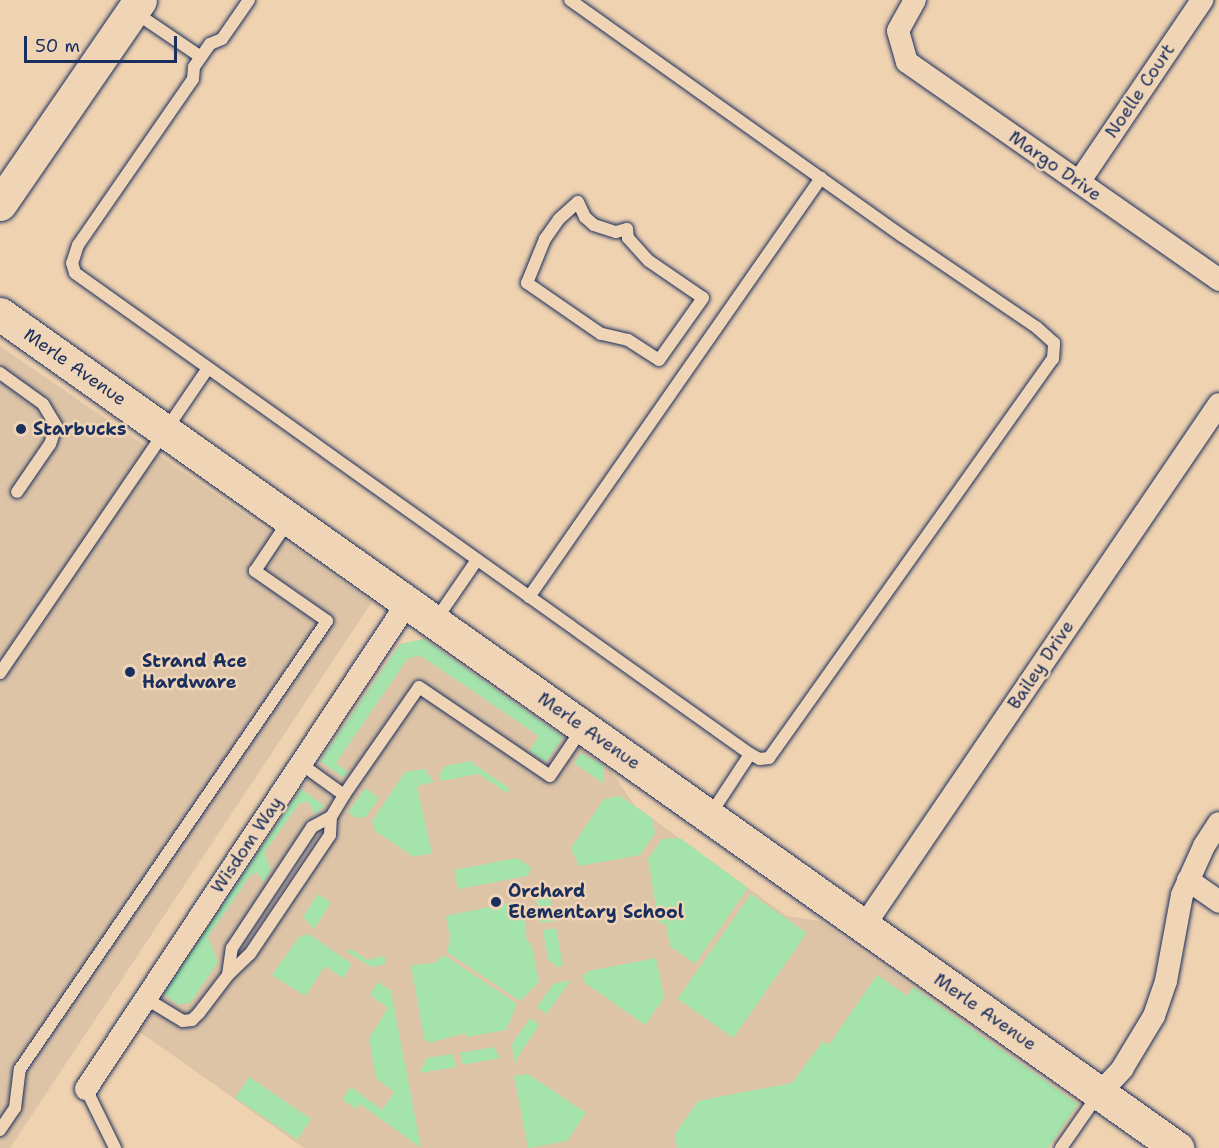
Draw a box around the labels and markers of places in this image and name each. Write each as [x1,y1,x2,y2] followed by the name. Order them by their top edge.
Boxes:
[33,418,127,440] place label: Starbucks
[14,422,28,436] marker: Starbucks
[142,651,247,694] place label: Strand Ace Hardware
[123,665,137,679] marker: Strand Ace Hardware
[508,881,684,924] place label: Orchard Elementary School
[489,895,503,909] marker: Orchard Elementary School

